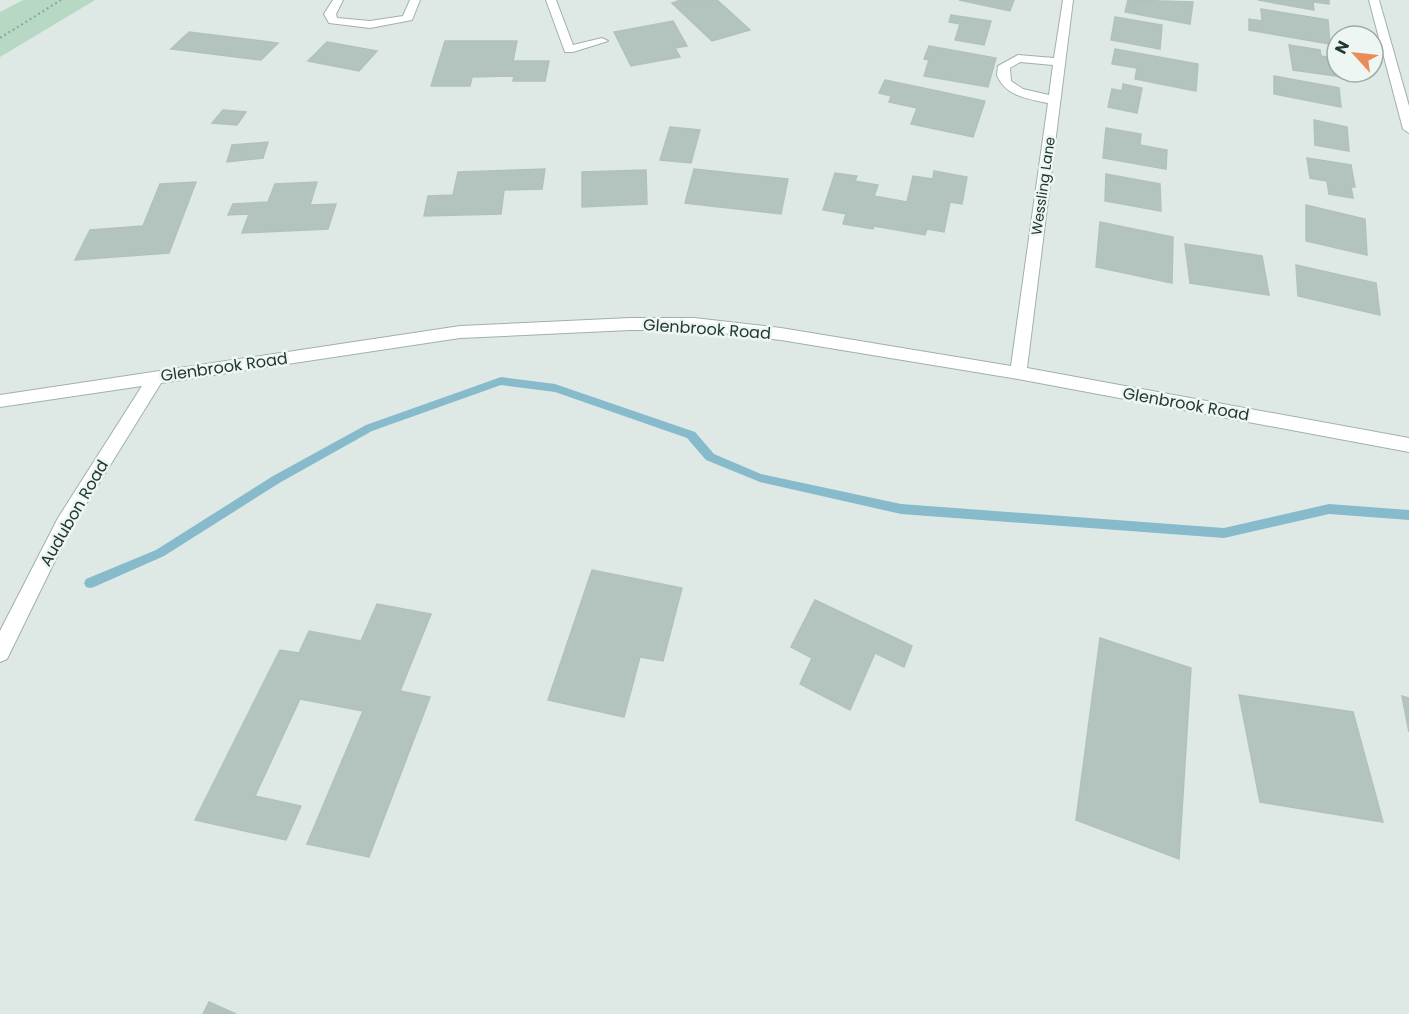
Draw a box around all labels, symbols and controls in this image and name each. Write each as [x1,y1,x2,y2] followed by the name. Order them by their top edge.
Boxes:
[1325,24,1385,84] north arrow
[1329,37,1355,58] text: N
[1026,135,1060,236] street label: Wessling Lane
[642,313,772,345] street label: Glenbrook Road
[159,347,289,387] street label: Glenbrook Road
[1121,382,1251,426] street label: Glenbrook Road
[34,456,114,570] street label: Audubon Road

